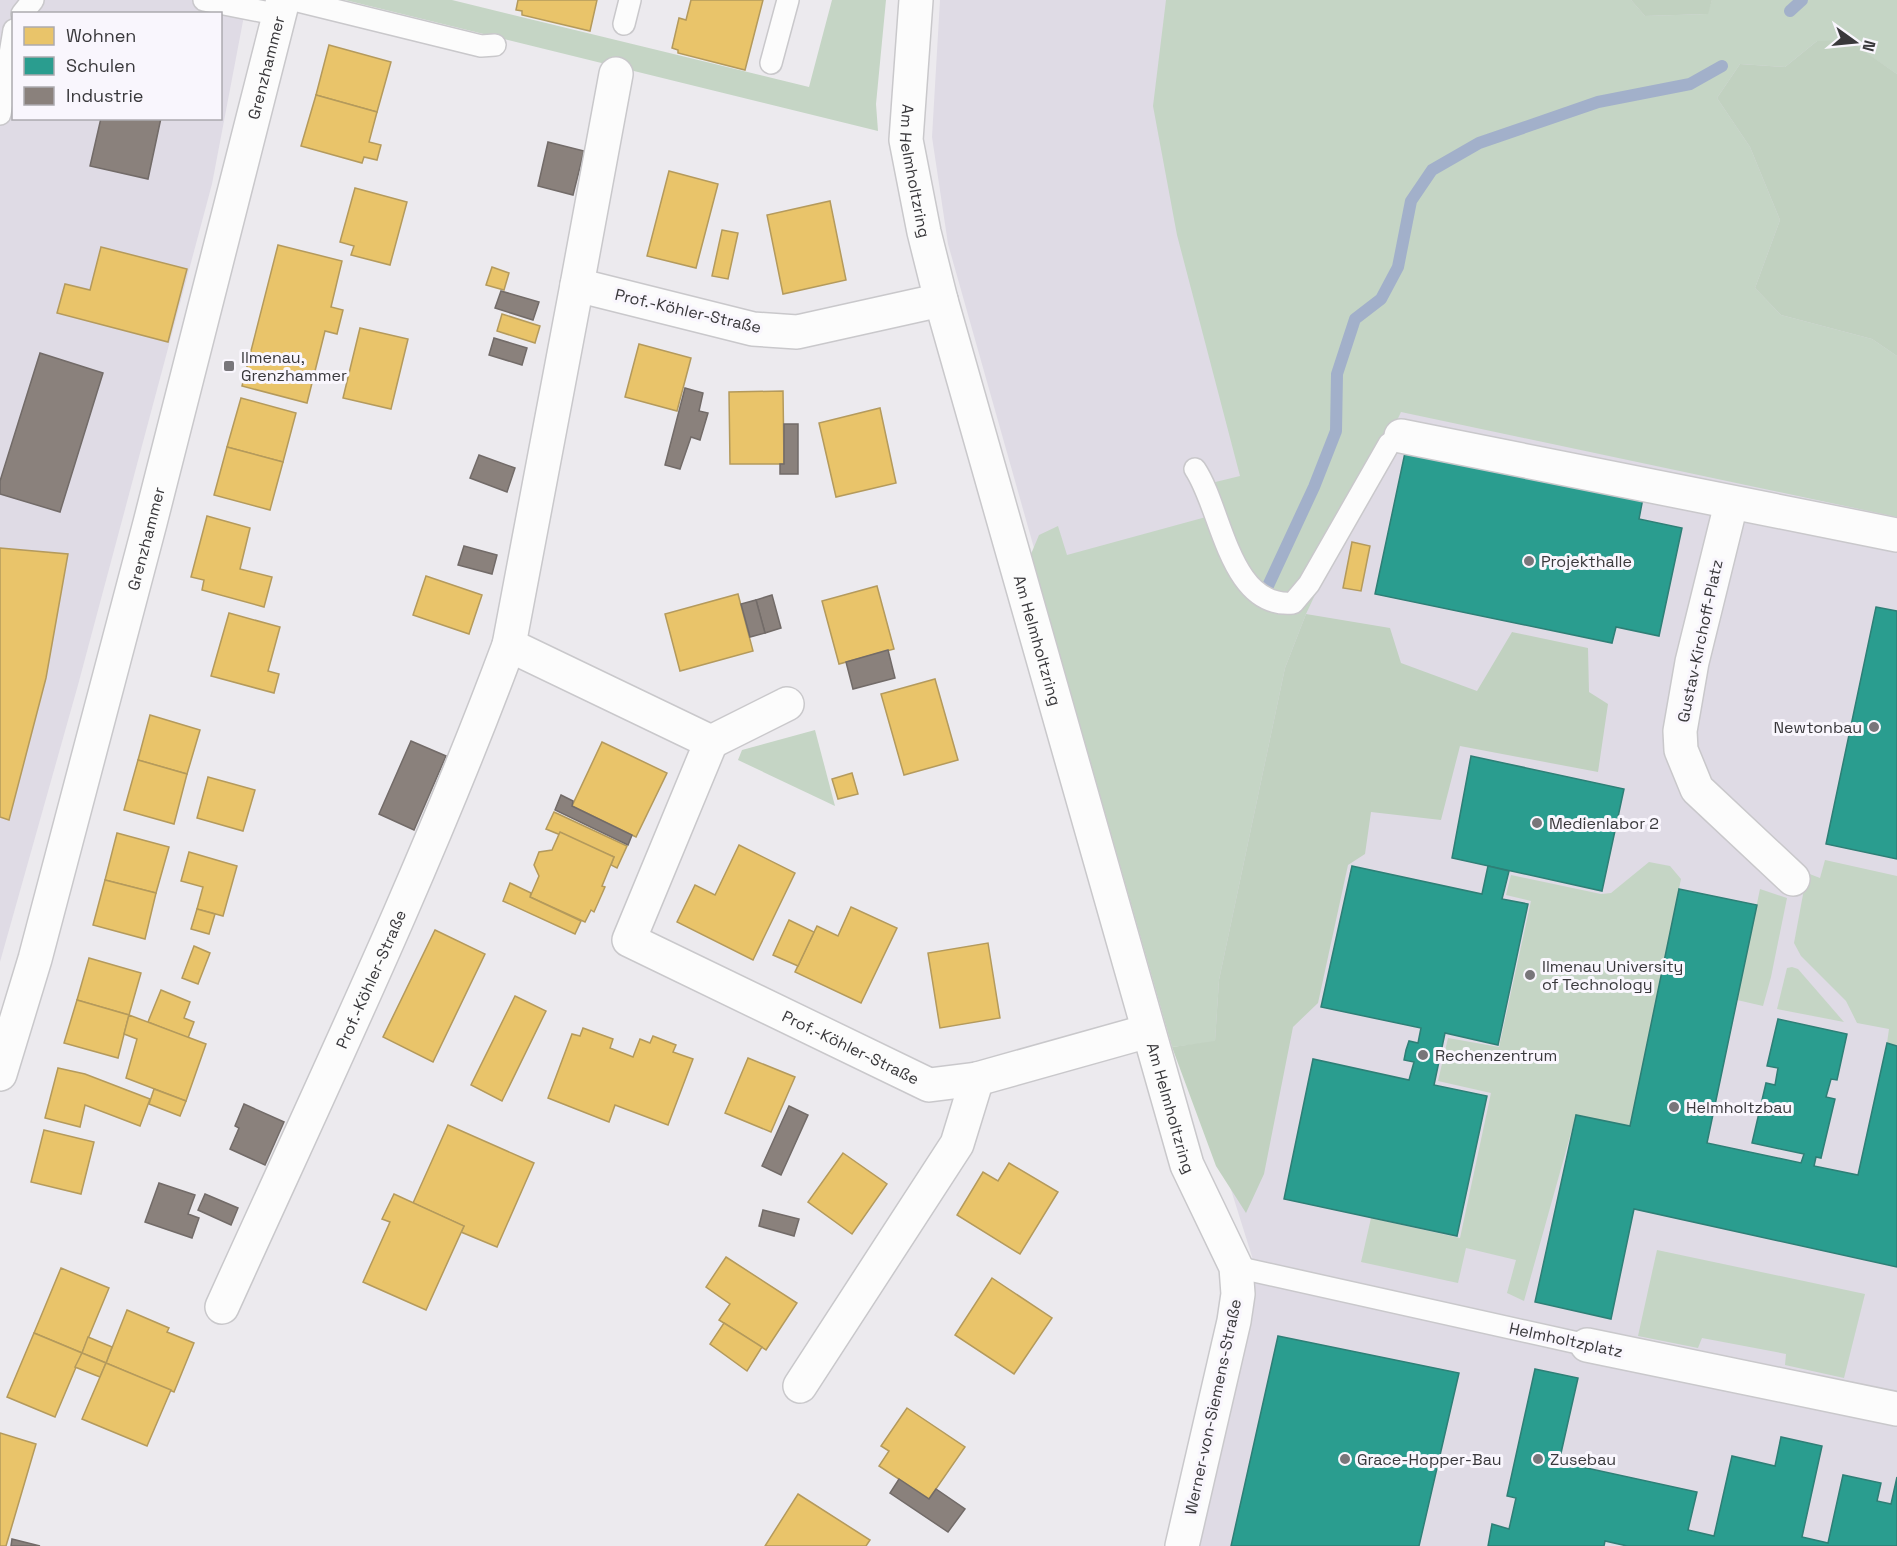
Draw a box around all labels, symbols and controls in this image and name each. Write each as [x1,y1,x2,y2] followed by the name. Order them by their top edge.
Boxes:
[12,12,222,120] legend
[1825,12,1885,72] north arrow
[243,14,289,122] street label: Grenzhammer
[66,24,136,47] text: Wohnen
[1857,38,1881,54] text: N
[66,54,136,77] text: Schulen
[66,84,143,107] text: Industrie
[895,103,936,240] street label: Am Helmholtzring
[613,284,763,338] street label: Prof.-Köhler-Straße
[241,347,347,386] place label: Ilmenau, Grenzhammer
[222,359,236,373] marker: Ilmenau, Grenzhammer
[122,485,169,593] street label: Grenzhammer
[1541,551,1632,572] place label: Projekthalle
[1522,554,1536,568] marker: Projekthalle
[1672,558,1728,724] street label: Gustav-Kirchoff-Platz
[1009,572,1066,708] street label: Am Helmholtzring
[1773,717,1862,738] place label: Newtonbau
[1867,720,1881,734] marker: Newtonbau
[1549,813,1659,834] place label: Medienlabor 2
[1530,816,1544,830] marker: Medienlabor 2
[331,907,411,1052] street label: Prof.-Köhler-Straße
[1542,956,1683,995] place label: Ilmenau University of Technology
[1523,968,1537,982] marker: Ilmenau University of Technology
[779,1005,923,1089] street label: Prof.-Köhler-Straße
[1142,1040,1200,1177] street label: Am Helmholtzring
[1435,1045,1557,1066] place label: Rechenzentrum
[1416,1048,1430,1062] marker: Rechenzentrum
[1686,1097,1792,1118] place label: Helmholtzbau
[1667,1100,1681,1114] marker: Helmholtzbau
[1180,1297,1246,1517] street label: Werner-von-Siemens-Straße
[1507,1318,1625,1362] street label: Helmholtzplatz
[1357,1449,1501,1470] place label: Grace-Hopper-Bau
[1550,1449,1616,1470] place label: Zusebau
[1338,1452,1352,1466] marker: Grace-Hopper-Bau
[1531,1452,1545,1466] marker: Zusebau

